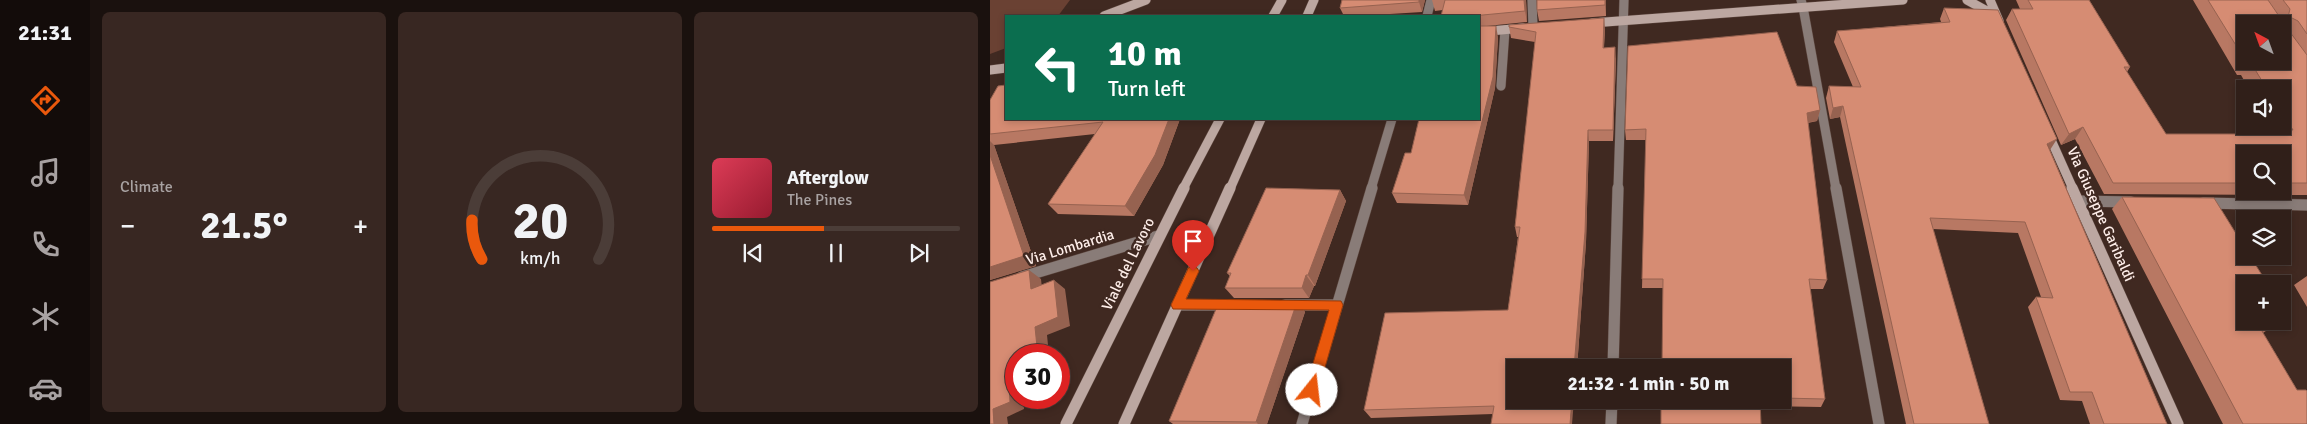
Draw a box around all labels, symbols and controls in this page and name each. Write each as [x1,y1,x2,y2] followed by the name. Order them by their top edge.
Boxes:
[2236,15,2291,70] north arrow
[2236,15,2291,330] map controls
[18,19,72,46] text: 21:31
[1108,32,1182,75] text: 10 m
[1025,35,1090,100] icon: left
[1108,75,1186,102] text: Turn left
[2236,80,2291,135] button: sound
[28,83,63,118] icon: directions
[2063,144,2139,284] street label: Via Giuseppe Garibaldi
[2236,145,2291,200] button: search
[28,155,63,190] icon: music
[787,166,869,190] text: Afterglow
[120,177,173,197] text: Climate
[512,189,568,253] text: 20
[787,190,852,210] text: The Pines
[200,202,288,249] text: 21.5°
[120,209,135,243] text: −
[353,209,368,243] text: +
[2236,210,2291,265] button: layers
[1098,214,1158,313] street label: Viale del Lavoro
[1172,220,1214,271] pin
[1024,225,1116,269] street label: Via Lombardia
[28,227,63,262] icon: phone
[1179,227,1207,255] icon: arrive
[739,239,767,267] icon: previous
[822,239,850,267] icon: pause
[905,239,933,267] icon: next
[520,247,560,269] text: km/h
[2236,275,2291,330] button: +
[28,299,63,334] icon: climate
[1005,344,1070,409] speed limit sign: 30
[1285,363,1337,415] position arrow
[28,371,63,406] icon: car
[1568,372,1729,396] text: 21:32 · 1 min · 50 m

